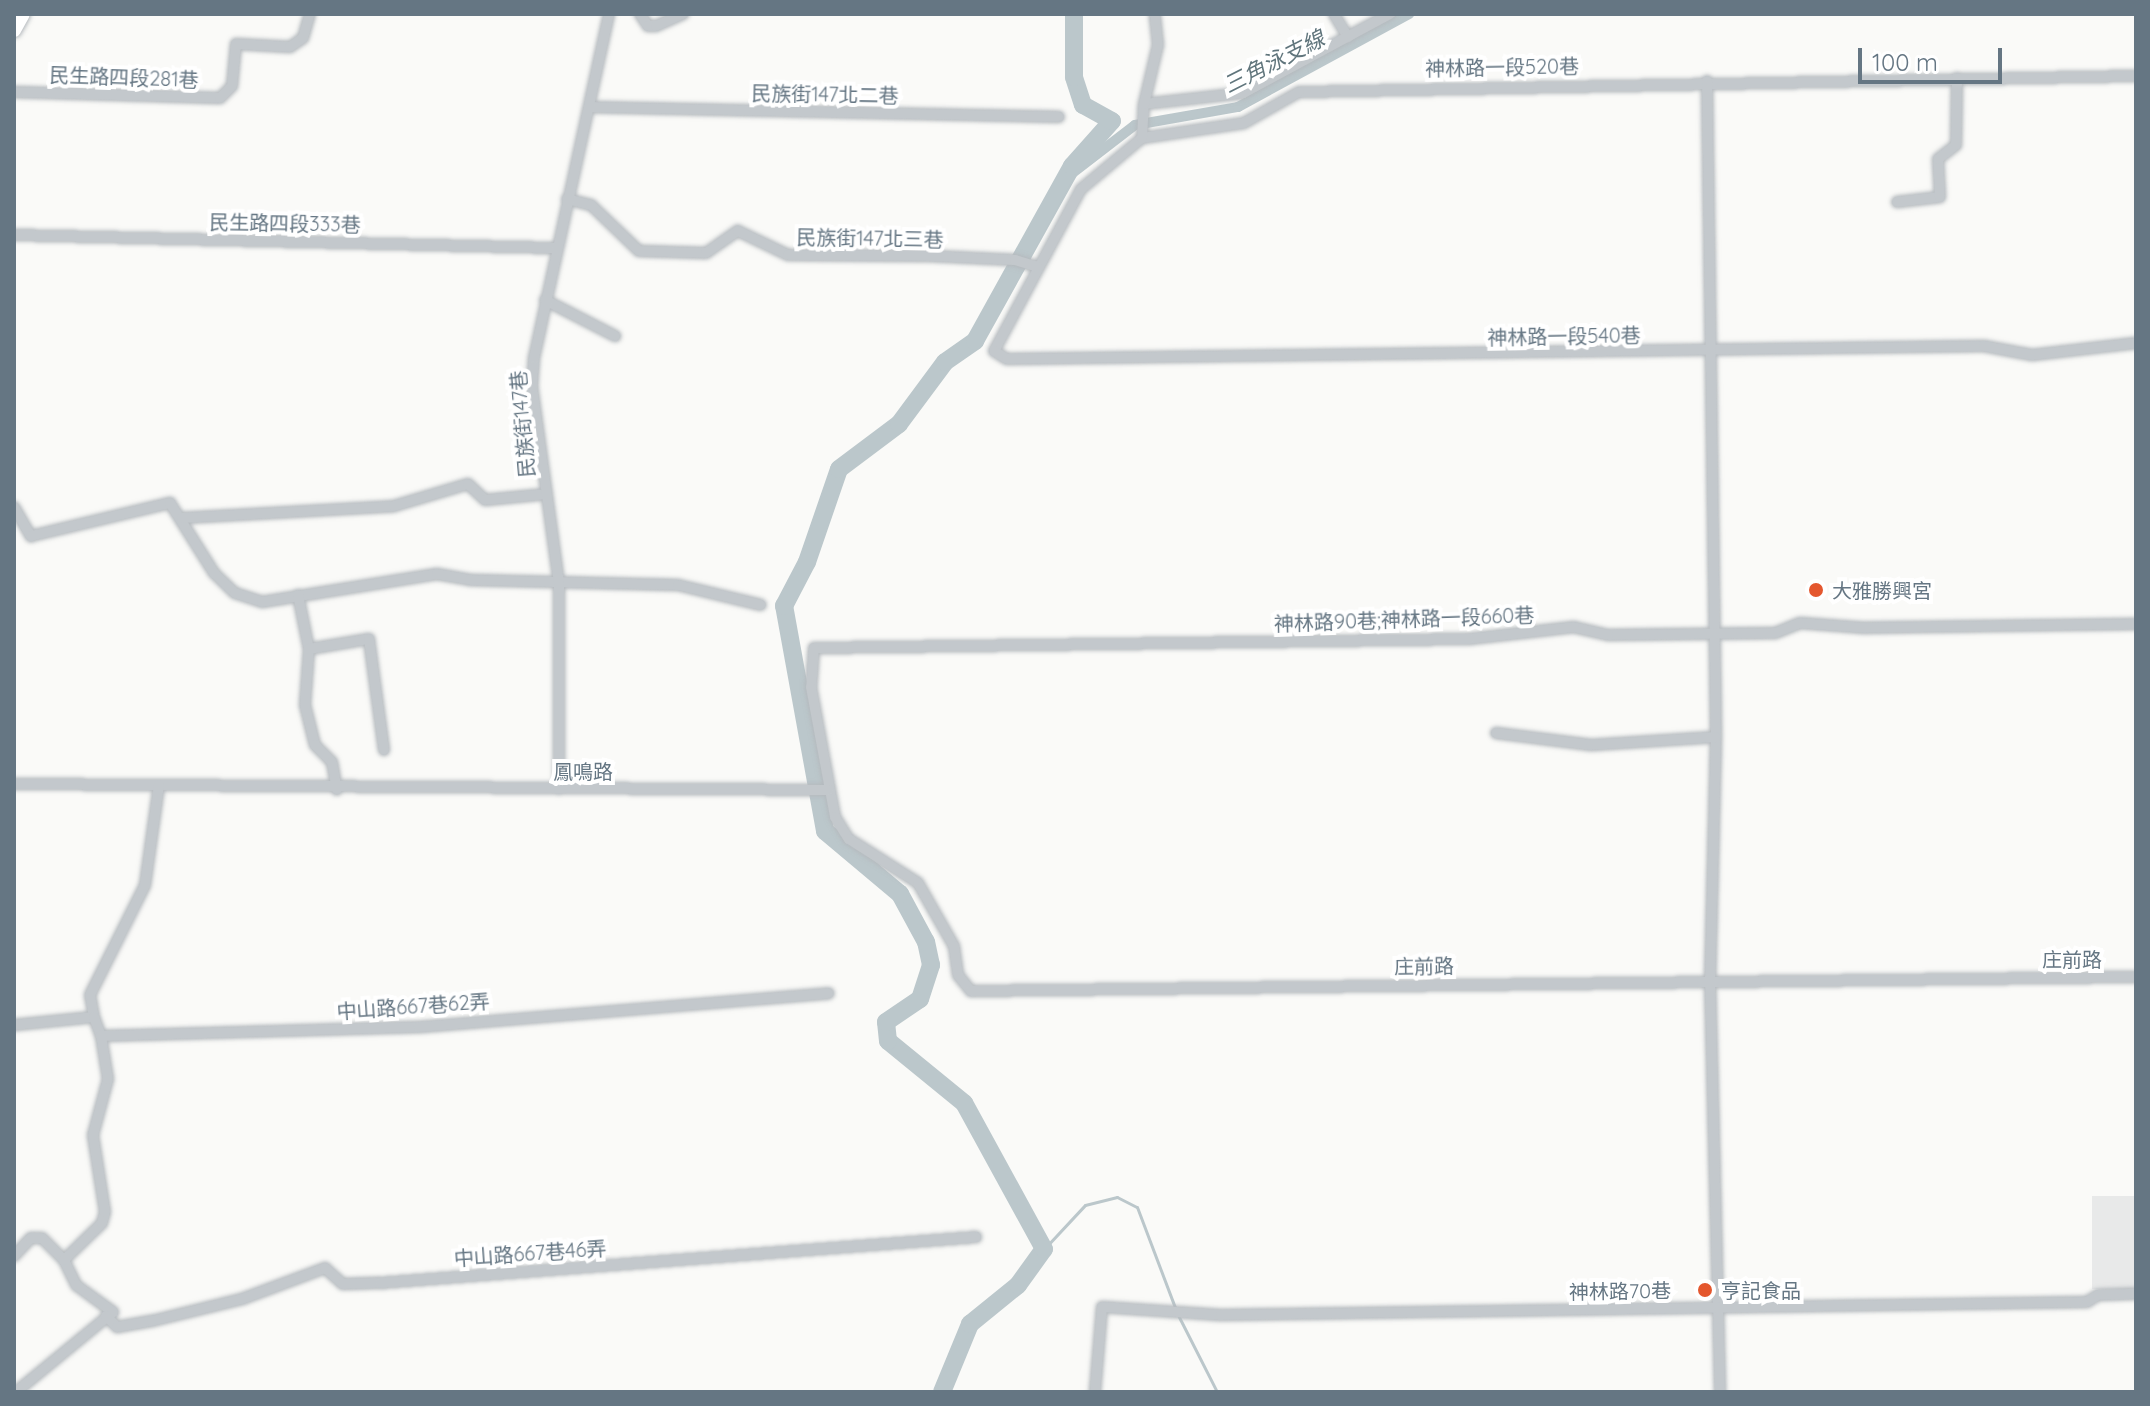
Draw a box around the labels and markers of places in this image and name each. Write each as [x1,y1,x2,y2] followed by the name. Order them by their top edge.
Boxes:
[1832,578,1932,602] place label: 大雅勝興宮
[1807,581,1825,599] marker: 大雅勝興宮
[1721,1278,1801,1302] place label: 亨記食品
[1696,1281,1714,1299] marker: 亨記食品

